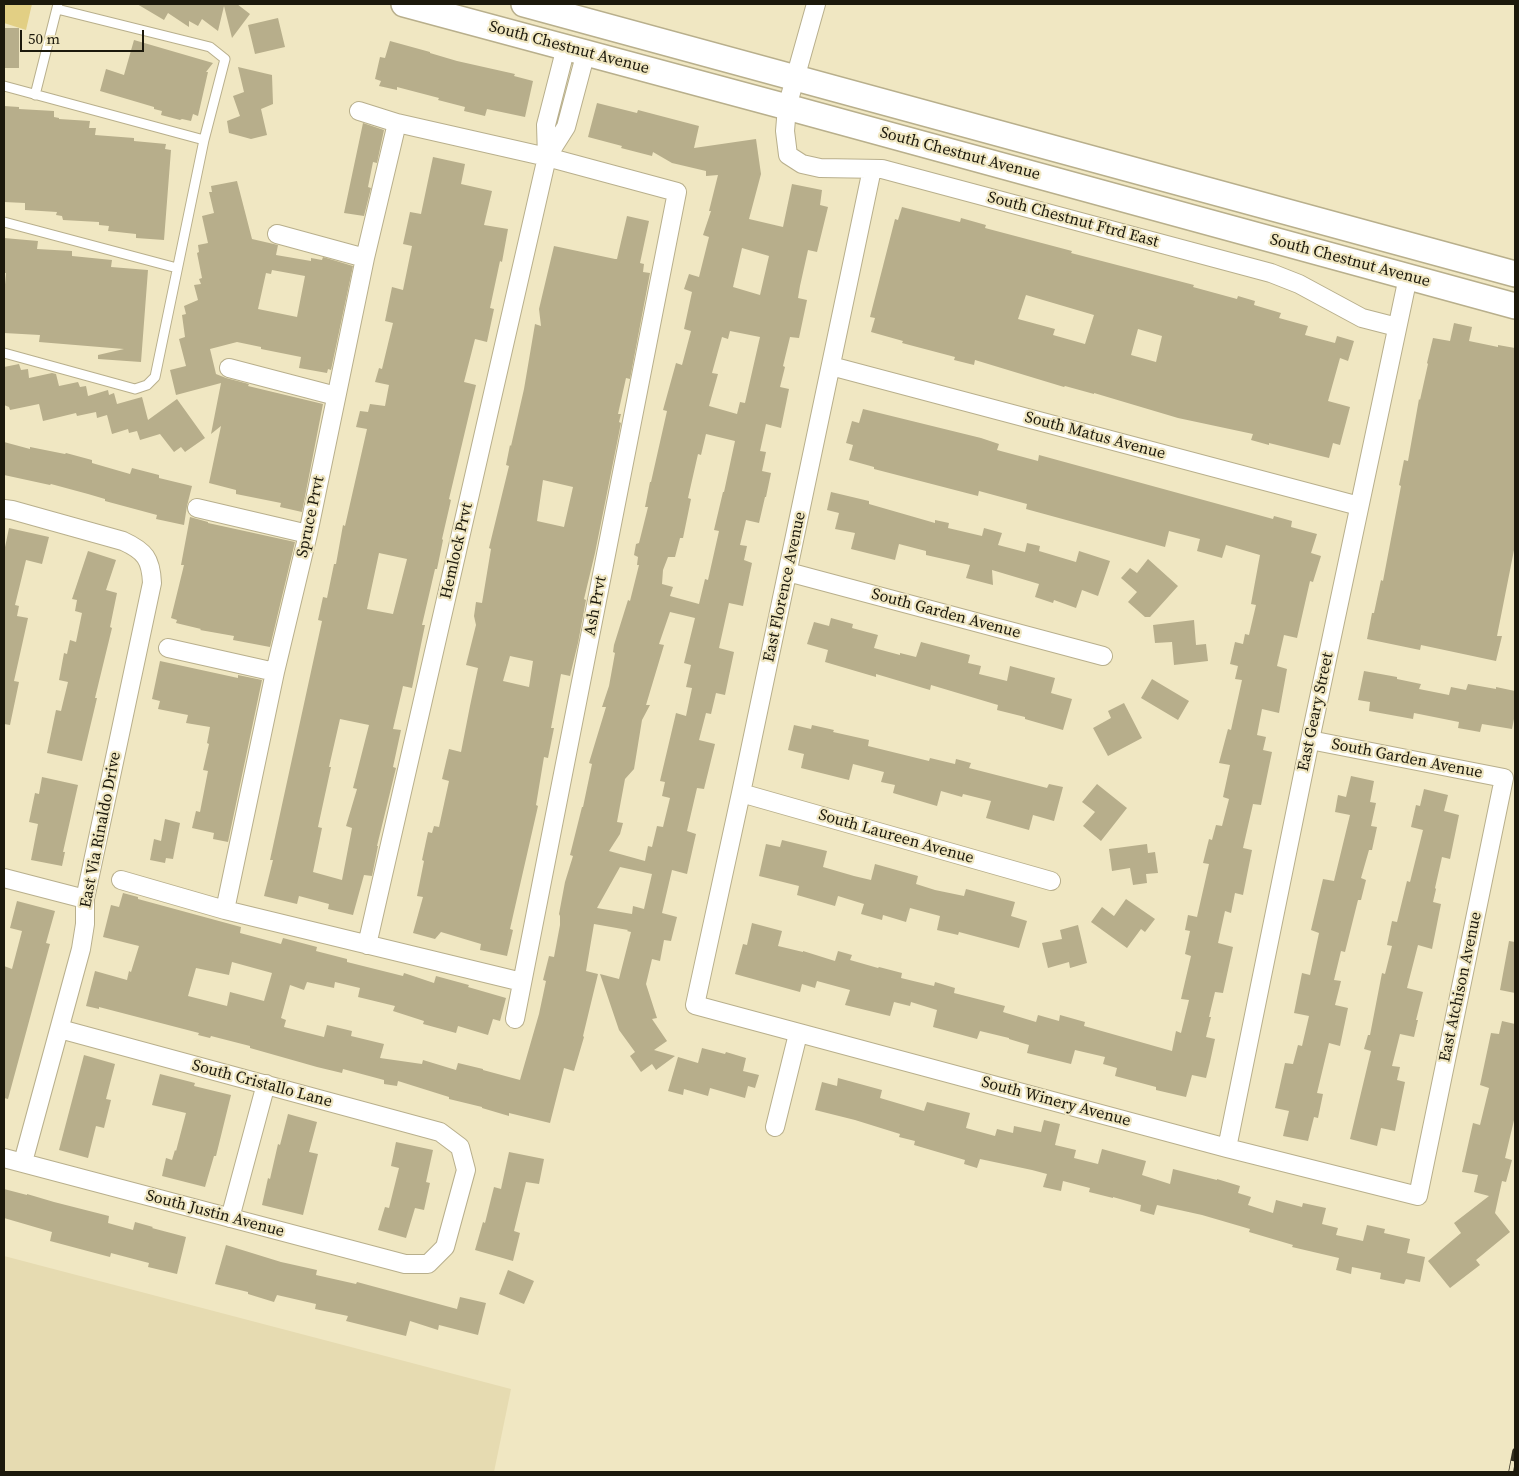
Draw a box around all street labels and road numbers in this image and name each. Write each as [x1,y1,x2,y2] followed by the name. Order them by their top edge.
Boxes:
[487,17,651,79] street label: South Chestnut Avenue
[878,123,1042,185] street label: South Chestnut Avenue
[985,188,1161,252] street label: South Chestnut Ftrd East
[1268,230,1432,292] street label: South Chestnut Avenue
[1023,408,1167,464] street label: South Matus Avenue
[293,475,329,559] street label: Spruce Prvt
[437,501,477,601] street label: Hemlock Prvt
[760,510,810,664] street label: East Florence Avenue
[581,575,611,637] street label: Ash Prvt
[869,585,1023,643] street label: South Garden Avenue
[1294,651,1338,773] street label: East Geary Street
[1330,735,1484,783] street label: South Garden Avenue
[76,750,126,910] street label: East Via Rinaldo Drive
[816,806,976,868] street label: South Laureen Avenue
[1436,910,1486,1064] street label: East Atchison Avenue
[190,1056,334,1112] street label: South Cristallo Lane
[979,1073,1133,1131] street label: South Winery Avenue
[144,1186,286,1242] street label: South Justin Avenue

